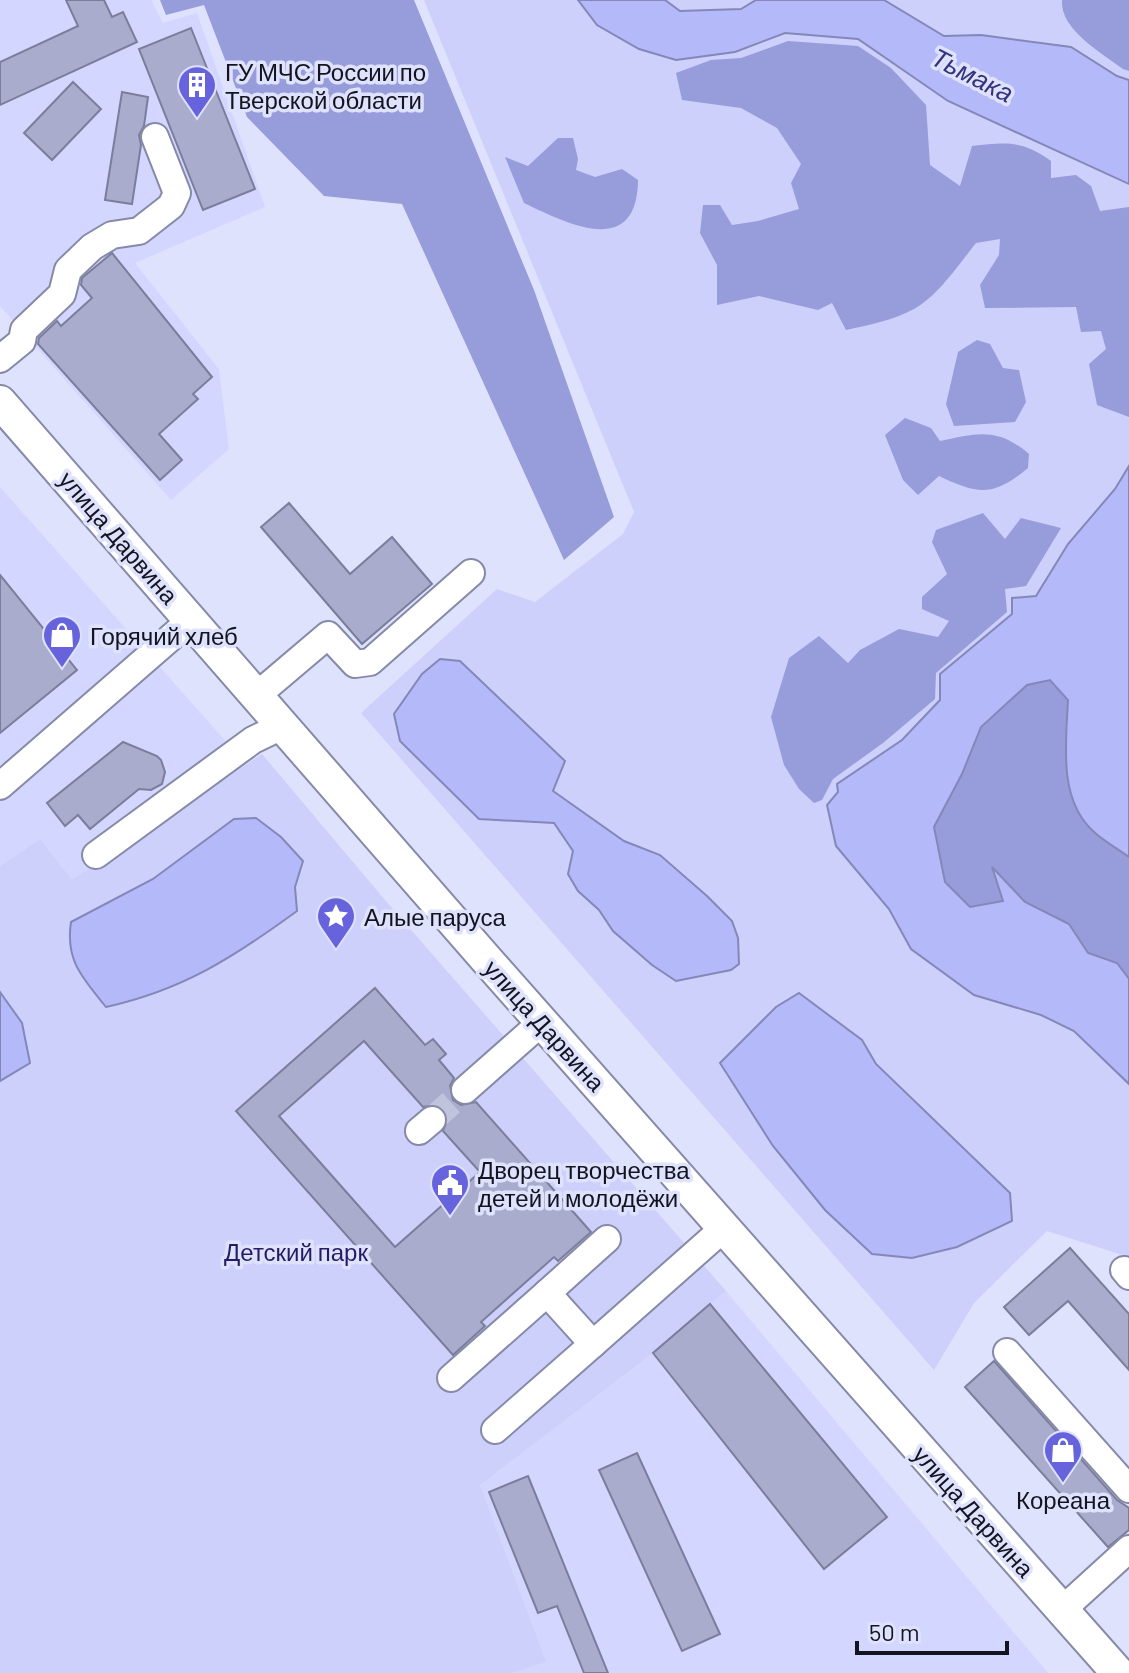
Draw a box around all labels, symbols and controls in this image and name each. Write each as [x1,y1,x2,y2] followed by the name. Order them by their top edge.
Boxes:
[927,40,1019,108] water label: Тьмака
[225,57,426,114] place label: ГУ МЧС России по Тверской области
[176,64,218,119] building icon: ГУ МЧС России по Тверской области
[53,465,185,610] street label: улица Дарвина
[41,614,83,669] shop icon: Горячий хлеб
[90,621,238,650] place label: Горячий хлеб
[315,895,357,950] place icon: Алые паруса
[364,902,507,931] place label: Алые паруса
[479,953,612,1097] street label: улица Дарвина
[478,1155,690,1212] place label: Дворец творчества детей и молодёжи
[429,1162,471,1217] public building icon: Дворец творчества детей и молодёжи
[224,1237,368,1266] park label: Детский парк
[1042,1429,1084,1484] shop icon: Кореана
[908,1439,1041,1583] street label: улица Дарвина
[1016,1485,1111,1514] place label: Кореана
[857,1605,1007,1655] scale bar
[869,1617,920,1646] text: 50 m

